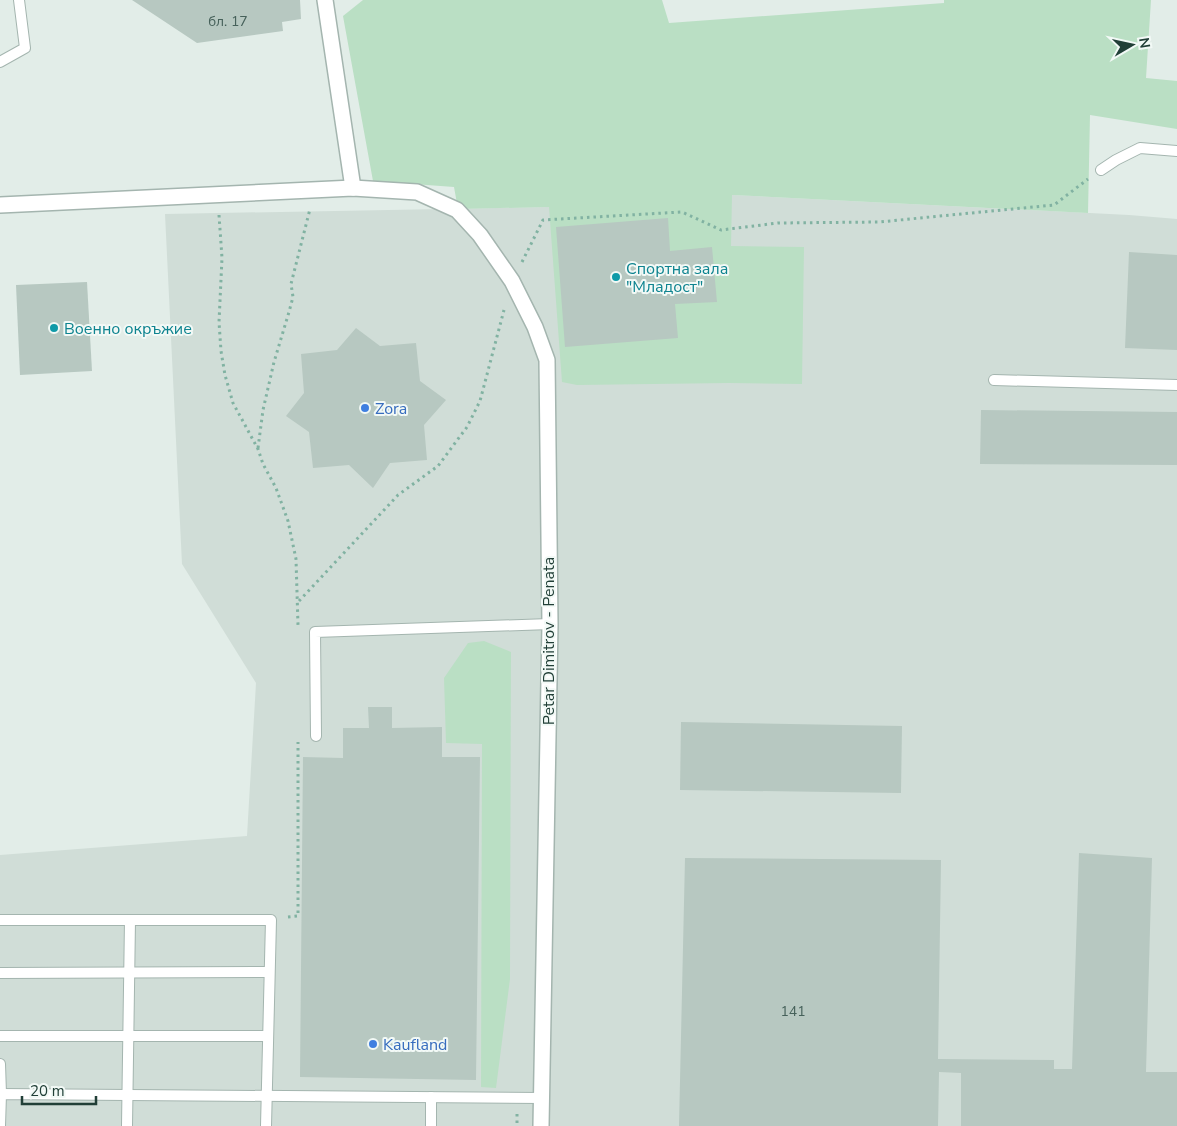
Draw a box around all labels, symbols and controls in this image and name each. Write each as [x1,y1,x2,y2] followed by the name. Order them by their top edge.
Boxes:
[208,12,248,31] house number: бл. 17
[1107,20,1157,70] north arrow
[1134,36,1155,50] text: N
[626,258,728,298] place label: Спортна зала "Младост"
[610,271,622,283] marker: Спортна зала "Младост"
[64,318,192,340] place label: Военно окръжие
[48,322,60,334] marker: Военно окръжие
[375,398,407,420] place label: Zora
[359,402,371,414] marker: Zora
[538,557,560,725] street label: Petar Dimitrov - Penata
[780,1002,806,1021] house number: 141
[383,1034,447,1056] place label: Kaufland
[367,1038,379,1050] marker: Kaufland
[22,1074,96,1106] scale bar
[30,1081,65,1101] text: 20 m

